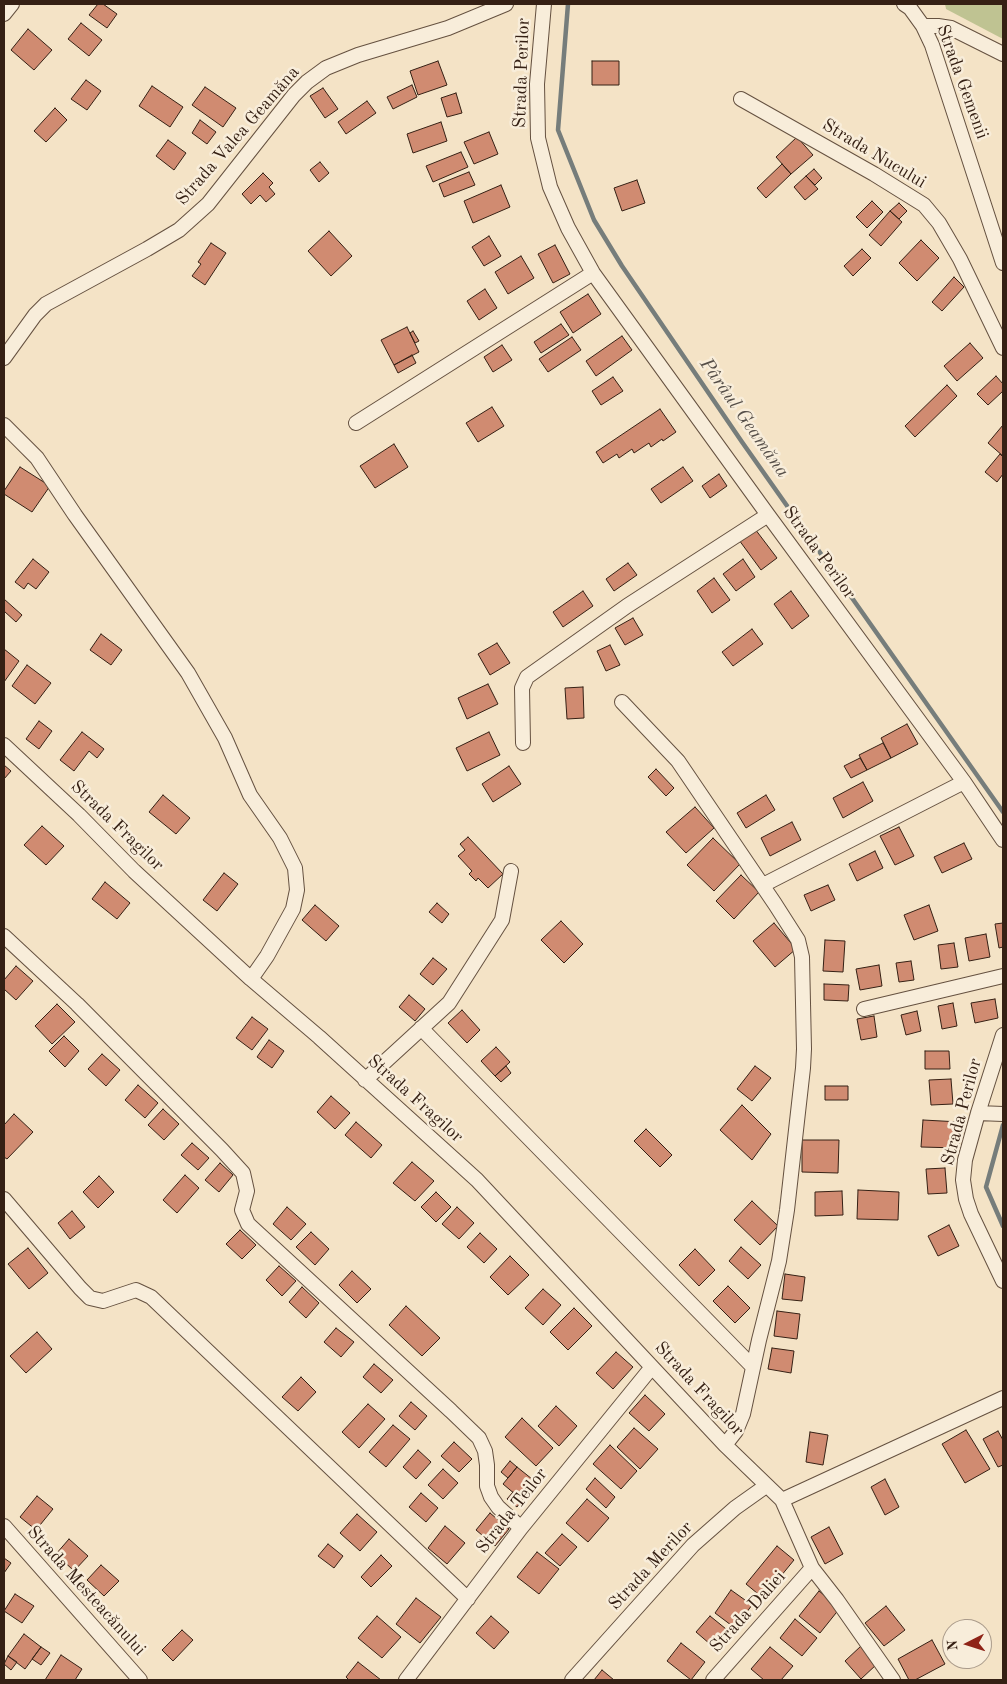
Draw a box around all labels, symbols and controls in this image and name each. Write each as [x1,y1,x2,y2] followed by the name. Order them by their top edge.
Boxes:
[509,18,535,128] street label: Strada Perilor
[931,22,993,142] street label: Strada Gemenii
[172,62,304,210] street label: Strada Valea Geamăna
[818,115,930,193] street label: Strada Nucului
[694,354,794,482] water label: Pârâul Geamăna
[778,502,860,604] street label: Strada Perilor
[66,776,168,876] street label: Strada Fragilor
[363,1050,467,1148] street label: Strada Fragilor
[937,1056,987,1168] street label: Strada Perilor
[650,1337,748,1441] street label: Strada Fragilor
[472,1464,552,1558] street label: Strada Teilor
[604,1517,698,1615] street label: Strada Merilor
[22,1522,150,1660] street label: Strada Mesteacănului
[706,1567,790,1657] street label: Strada Daliei
[942,1619,992,1669] north arrow
[946,1639,960,1651] text: N

